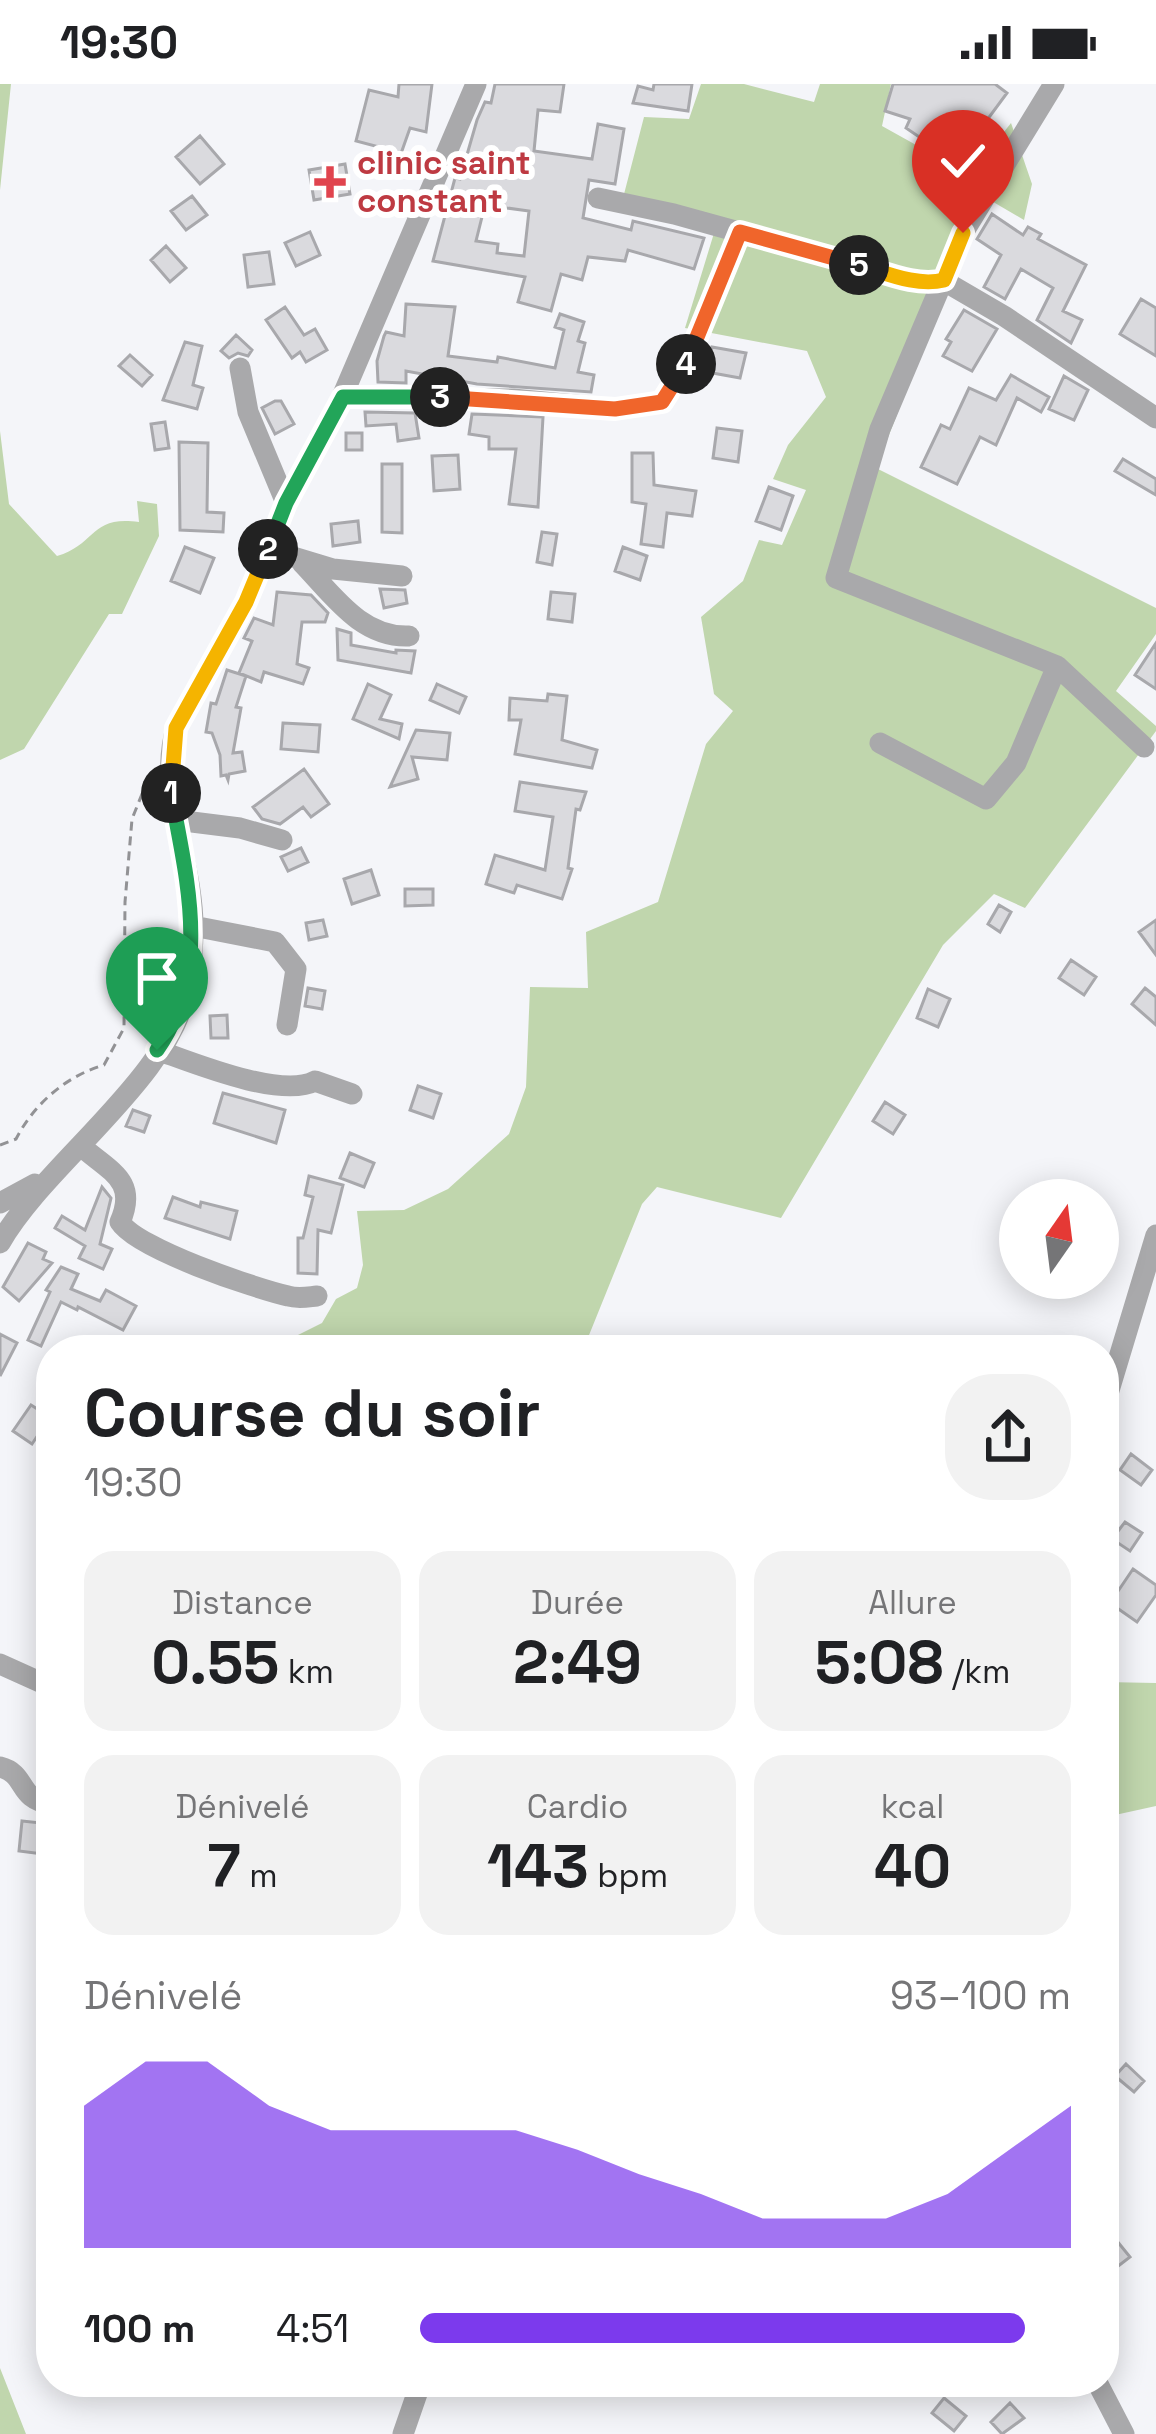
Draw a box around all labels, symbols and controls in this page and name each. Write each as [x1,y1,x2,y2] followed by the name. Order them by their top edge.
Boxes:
[60,14,178,71] text: 19:30
[912,110,1014,233] pin
[930,128,996,194] icon: check
[357,142,531,222] place label: clinic saint constant
[314,166,346,198] marker: clinic saint constant
[829,235,889,295] pin: 5
[849,244,869,286] text: 5
[656,334,716,394] pin: 4
[676,343,697,385] text: 4
[410,367,470,427] pin: 3
[430,376,450,418] text: 3
[238,519,298,579] pin: 2
[258,528,278,570] text: 2
[141,763,201,823] pin: 1
[164,772,178,814] text: 1
[106,927,208,1050] pin
[124,945,190,1011] icon: arrive
[999,1179,1119,1299] north arrow
[999,1179,1119,1299] map controls
[84,1371,541,1455] text: Course du soir
[945,1374,1071,1500] button: share
[84,1458,183,1507] text: 19:30
[172,1582,313,1624] text: Distance
[531,1582,624,1624] text: Durée
[868,1582,957,1624] text: Allure
[151,1624,279,1701] text: 0.55
[513,1624,642,1701] text: 2:49
[815,1624,943,1701] text: 5:08
[279,1651,334,1693] text: km
[943,1651,1010,1693] text: /km
[175,1786,310,1828] text: Dénivelé
[527,1786,628,1828] text: Cardio
[881,1786,944,1828] text: kcal
[207,1828,241,1905] text: 7
[487,1828,589,1905] text: 143
[874,1828,951,1905] text: 40
[241,1855,278,1897] text: m
[589,1855,668,1897] text: bpm
[84,1971,242,2020] text: Dénivelé
[890,1971,1071,2020] text: 93–100 m
[84,2304,195,2353] text: 100 m
[276,2304,349,2353] text: 4:51

